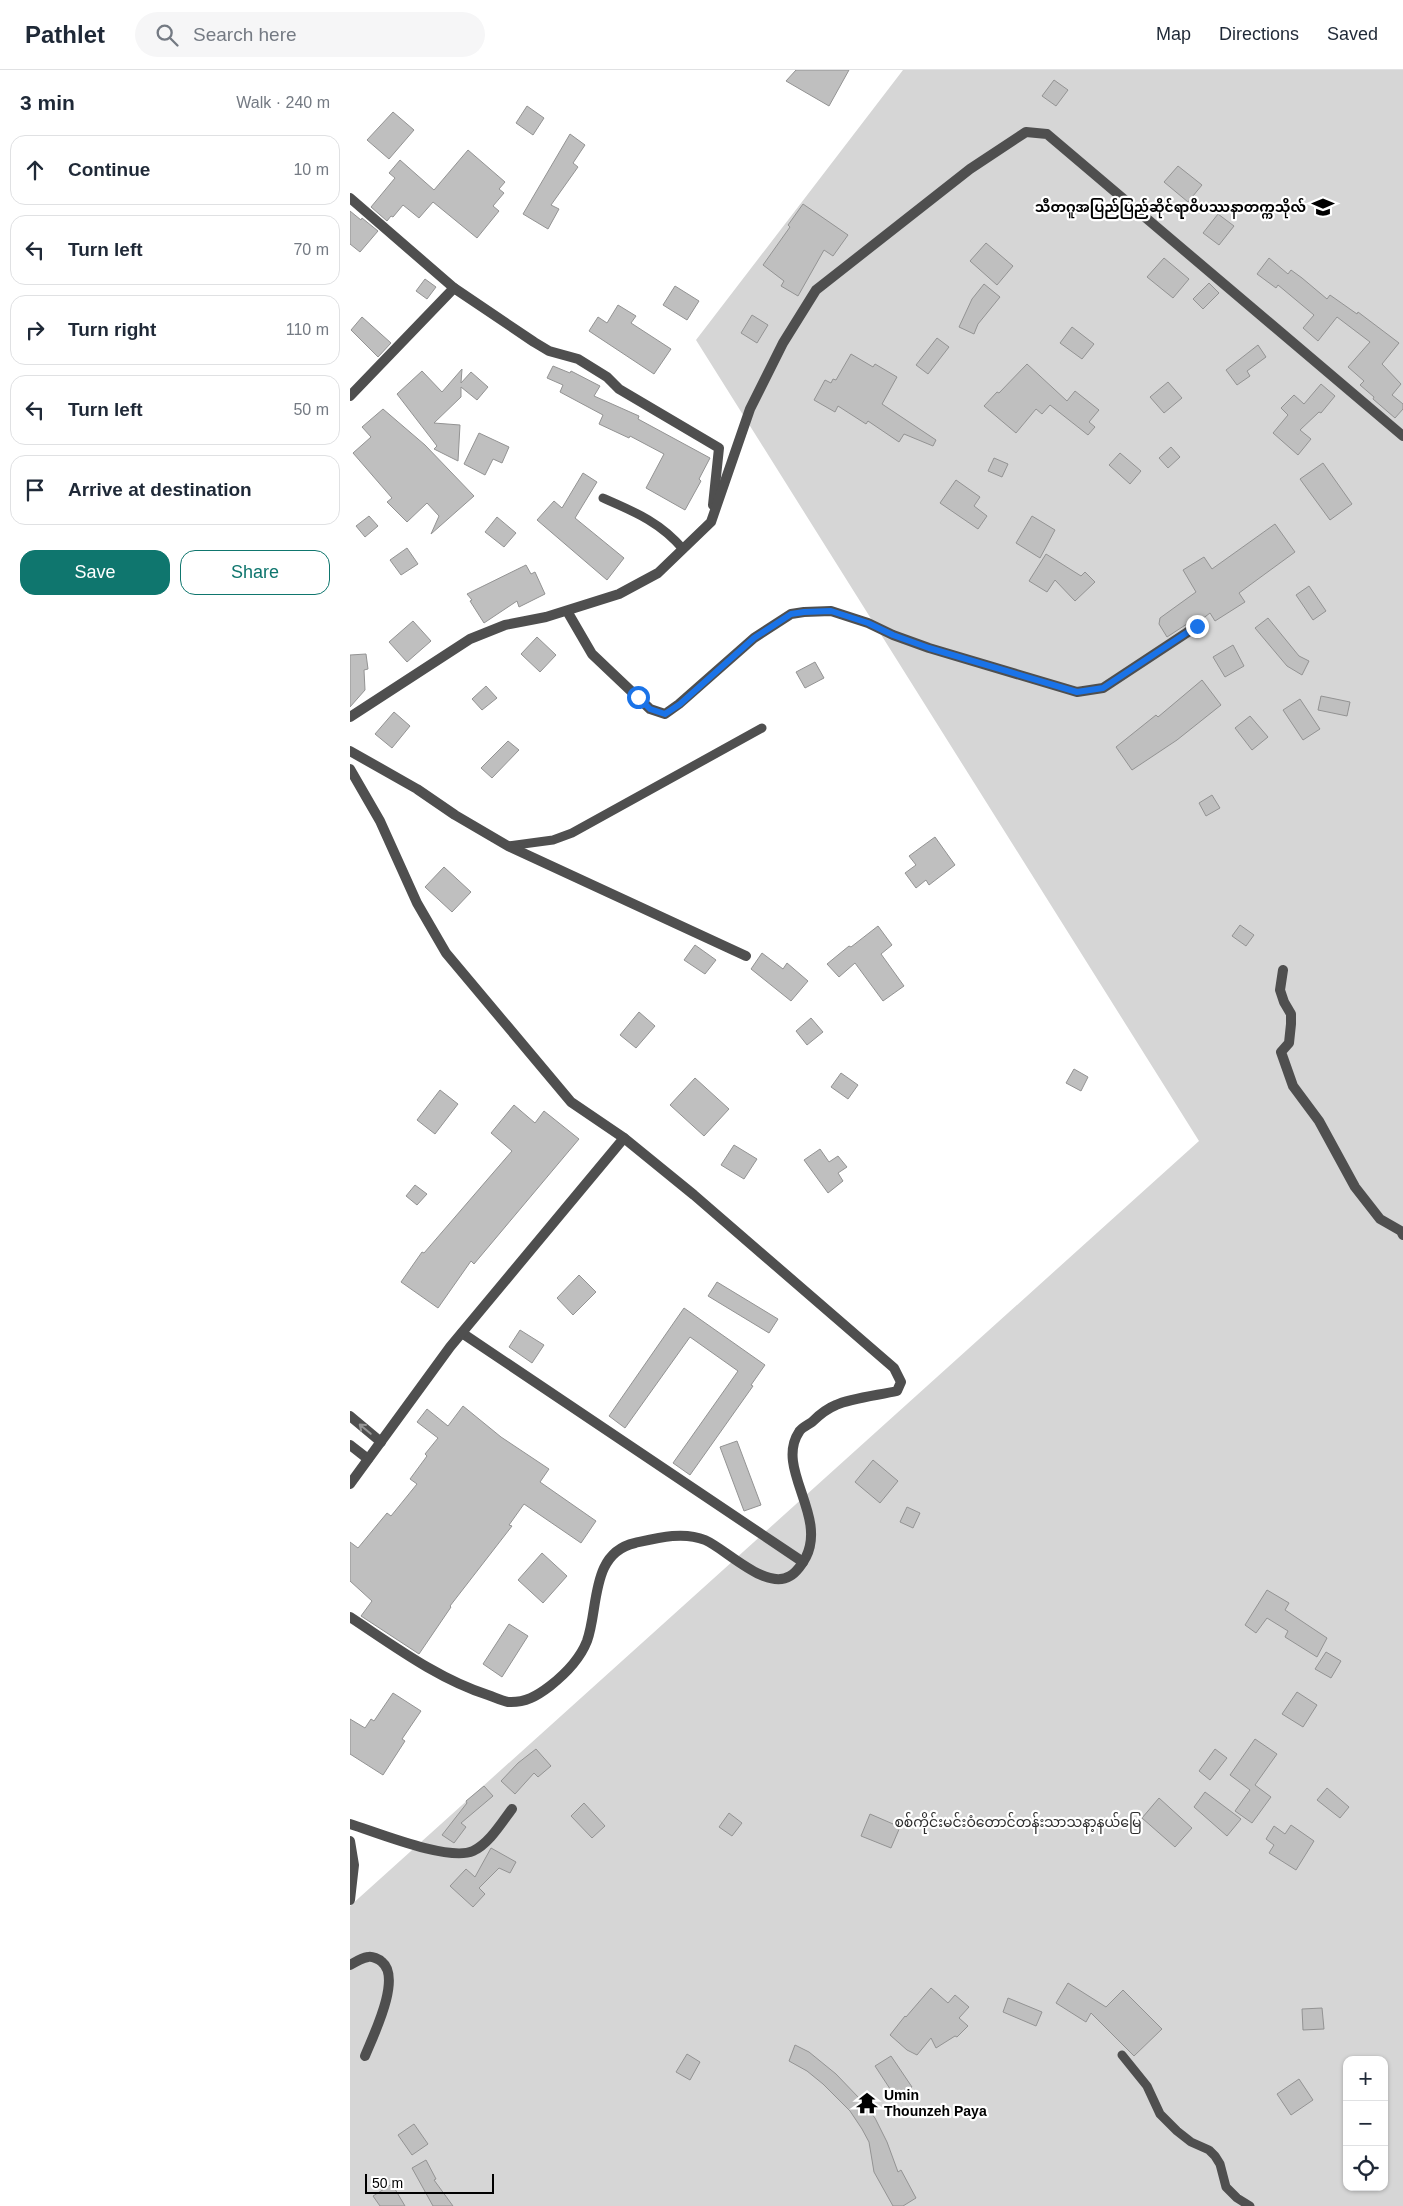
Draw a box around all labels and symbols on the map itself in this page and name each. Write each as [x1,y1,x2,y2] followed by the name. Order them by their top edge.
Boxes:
[1310,194,1336,220] school or university icon: သီတဂူအပြည်ပြည်ဆိုင်ရာဝိပဿနာတက္ကသိုလ်
[1035,197,1306,219] place label: သီတဂူအပြည်ပြည်ဆိုင်ရာဝိပဿနာတက္ကသိုလ်
[1186,615,1209,638] route end
[627,686,650,709] route start
[359,1423,372,1434] one-way arrow
[894,1812,1142,1834] park label: စစ်ကိုင်းမင်းဝံတောင်တန်းသာသနာ့နယ်မြေ
[884,2087,987,2119] place label: Umin Thounzeh Paya
[854,2090,880,2116] temple icon: Umin Thounzeh Paya
[365,2171,494,2194] scale bar

